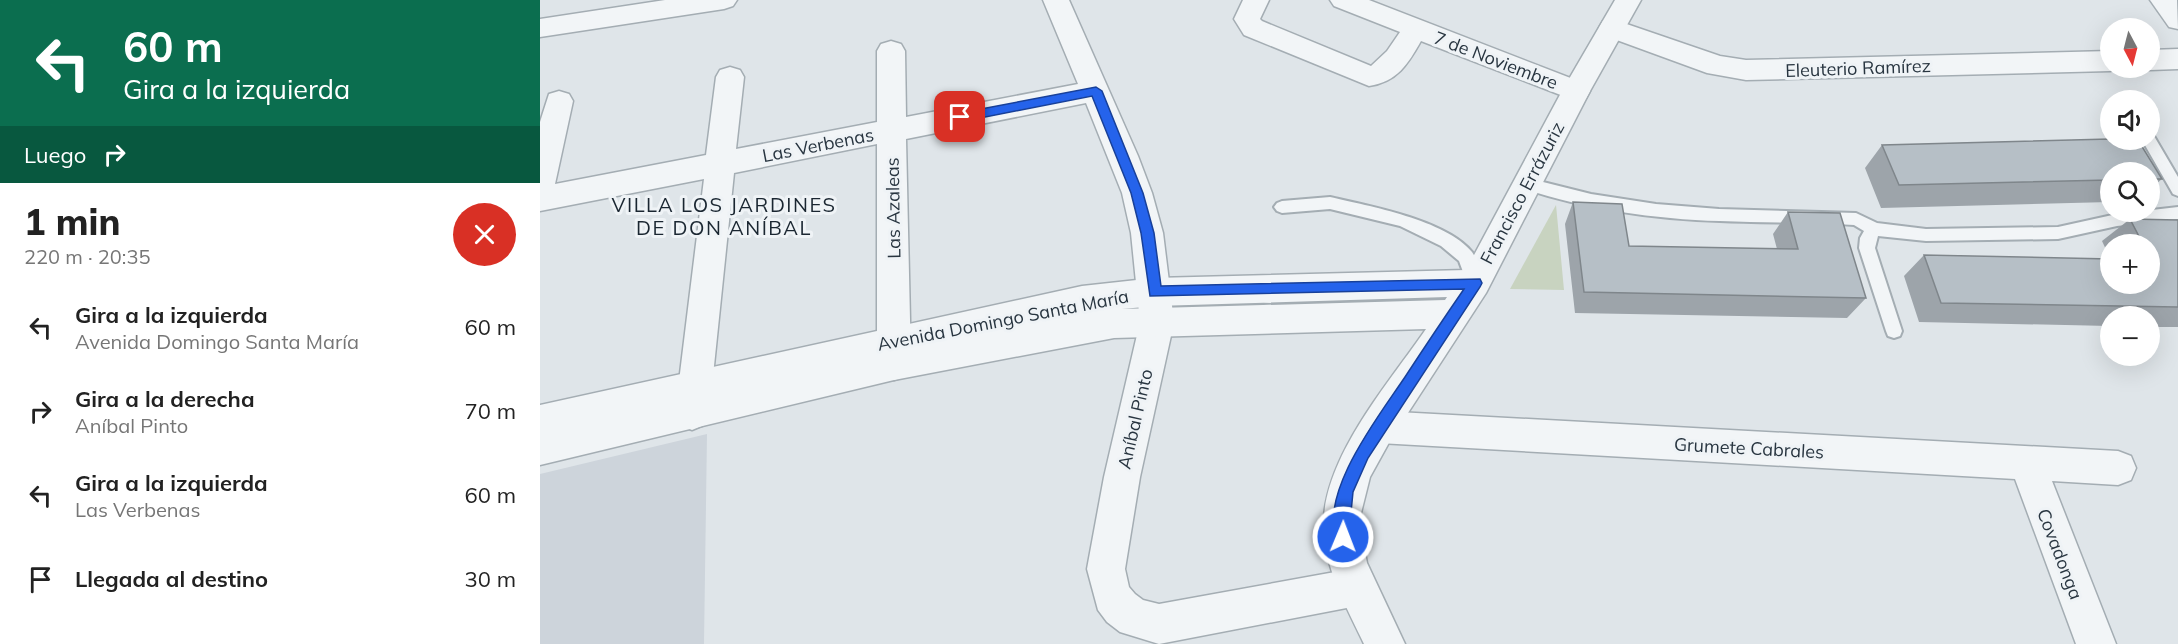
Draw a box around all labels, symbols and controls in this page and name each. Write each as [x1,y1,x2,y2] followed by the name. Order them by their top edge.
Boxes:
[2100,18,2160,78] north arrow
[2100,18,2160,366] map controls
[123,20,223,73] text: 60 m
[24,24,102,102] icon: left
[1431,26,1561,94] street label: 7 de Noviembre
[1785,54,1931,82] street label: Eleuterio Ramírez
[123,72,350,106] text: Gira a la izquierda
[2100,90,2160,150] button: sound
[934,91,985,142] pin
[943,100,976,133] icon: arrive
[1475,118,1569,268] street label: Francisco Errázuriz
[760,123,876,167] street label: Las Verbenas
[98,138,131,171] icon: right
[24,141,86,169] text: Luego
[881,157,905,259] street label: Las Azaleas
[2100,162,2160,222] button: search
[612,192,836,240] district label: VILLA LOS JARDINES DE DON ANÍBAL
[24,199,120,244] text: 1 min
[453,203,516,266] button: close
[2100,234,2160,294] button: +
[24,244,150,269] text: 220 m · 20:35
[875,284,1131,356] street label: Avenida Domingo Santa María
[75,301,268,329] text: Gira a la izquierda
[2100,306,2160,366] button: −
[24,311,57,344] icon: left
[465,313,516,341] text: 60 m
[75,329,359,354] text: Avenida Domingo Santa María
[1112,367,1158,471] street label: Aníbal Pinto
[75,385,255,413] text: Gira a la derecha
[24,395,57,428] icon: right
[465,397,516,425] text: 70 m
[75,413,188,438] text: Aníbal Pinto
[1673,433,1825,463] street label: Grumete Cabrales
[75,469,268,497] text: Gira a la izquierda
[24,479,57,512] icon: left
[465,481,516,509] text: 60 m
[75,497,201,522] text: Las Verbenas
[1311,505,1375,569] position arrow
[2032,505,2088,603] street label: Covadonga
[24,563,57,596] icon: arrive
[75,565,268,593] text: Llegada al destino
[465,565,516,593] text: 30 m

